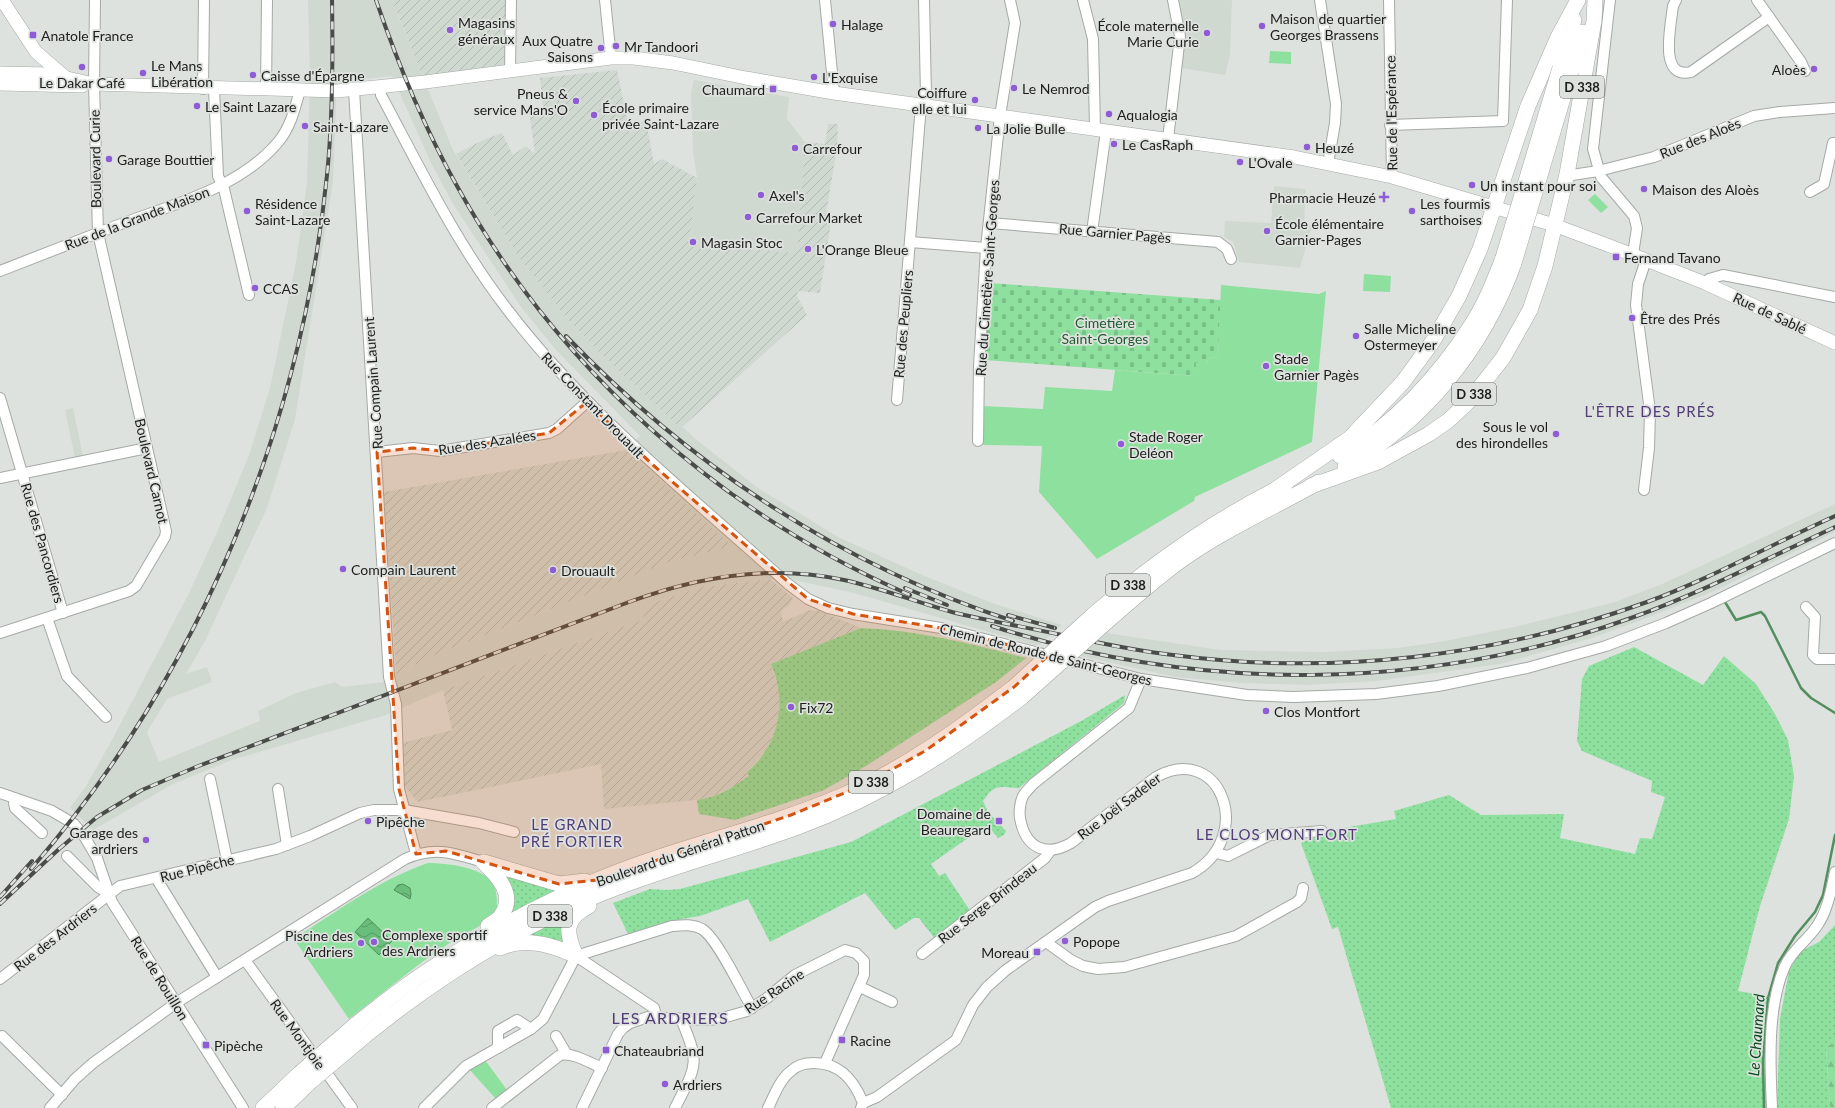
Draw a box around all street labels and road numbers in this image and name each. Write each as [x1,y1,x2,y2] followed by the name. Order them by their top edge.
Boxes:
[1381,55,1401,171] street label: Rue de l'Espérance
[1560,76,1604,98] road number: D 338
[86,110,104,208] street label: Boulevard Curie
[1657,114,1743,162] street label: Rue des Aloès
[972,179,1002,377] street label: Rue du Cimetière Saint-Georges
[62,183,212,253] street label: Rue de la Grande Maison
[1058,220,1172,246] street label: Rue Garnier Pagès
[890,269,916,379] street label: Rue des Peupliers
[1731,289,1809,337] street label: Rue de Sablé
[360,316,386,450] street label: Rue Compain Laurent
[538,348,648,462] street label: Rue Constant Drouault
[1452,383,1496,405] road number: D 338
[132,417,172,525] street label: Boulevard Carnot
[437,426,537,458] street label: Rue des Azalées
[18,481,68,605] street label: Rue des Pancordiers
[1106,574,1150,596] road number: D 338
[938,619,1154,689] street label: Chemin de Ronde de Saint-Georges
[1074,769,1164,843] street label: Rue Joël Sadeler
[849,771,893,793] road number: D 338
[594,816,766,890] street label: Boulevard du Général Patton
[158,851,236,885] street label: Rue Pipêche
[934,859,1040,947] street label: Rue Serge Brindeau
[10,899,100,975] street label: Rue des Ardriers
[528,905,572,927] road number: D 338
[127,933,193,1023] street label: Rue de Rouillon
[741,965,807,1017] street label: Rue Racine
[267,996,329,1072] street label: Rue Montjoie

